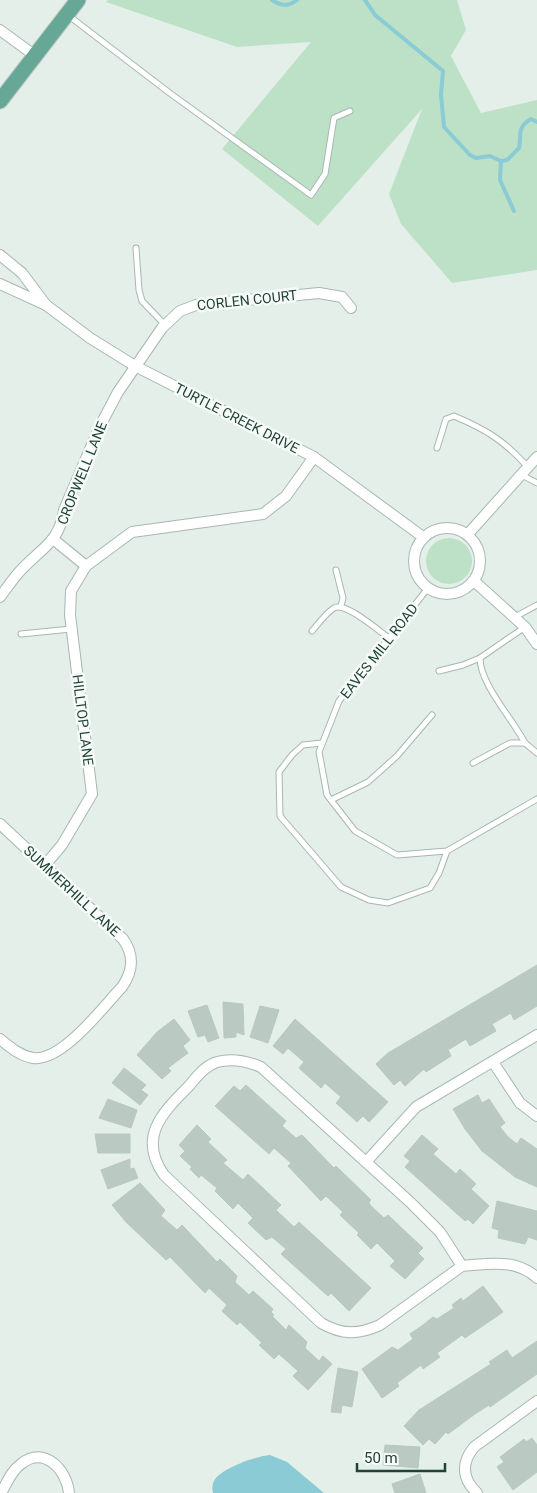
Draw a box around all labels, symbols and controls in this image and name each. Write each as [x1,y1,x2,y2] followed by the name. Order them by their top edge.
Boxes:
[196,287,298,313] street label: CORLEN COURT
[172,380,302,456] street label: TURTLE CREEK DRIVE
[54,419,110,527] street label: CROPWELL LANE
[337,600,421,702] street label: EAVES MILL ROAD
[69,673,97,767] street label: HILLTOP LANE
[21,842,123,940] street label: SUMMERHILL LANE
[357,1440,444,1472] scale bar
[364,1449,398,1467] text: 50 m

